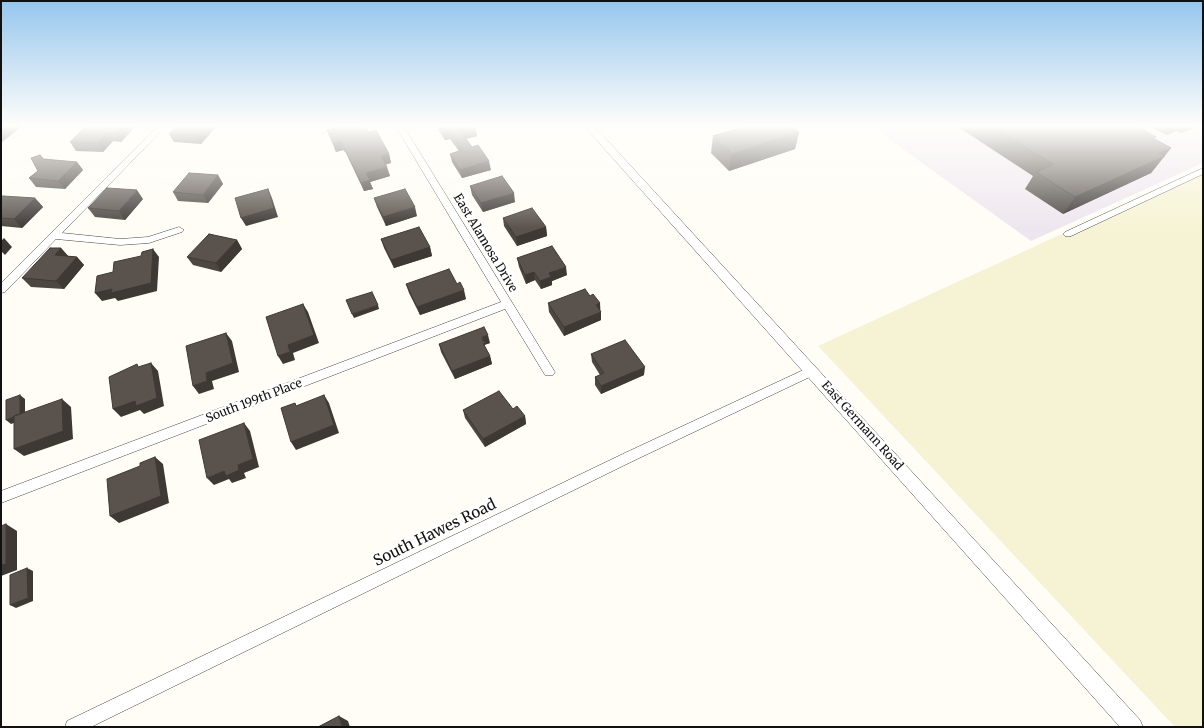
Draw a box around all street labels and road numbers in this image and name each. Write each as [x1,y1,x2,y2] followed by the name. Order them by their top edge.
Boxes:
[450,191,520,295] street label: East Alamosa Drive
[204,376,304,426] street label: South 199th Place
[818,379,906,473] street label: East Germann Road
[371,496,499,570] street label: South Hawes Road

